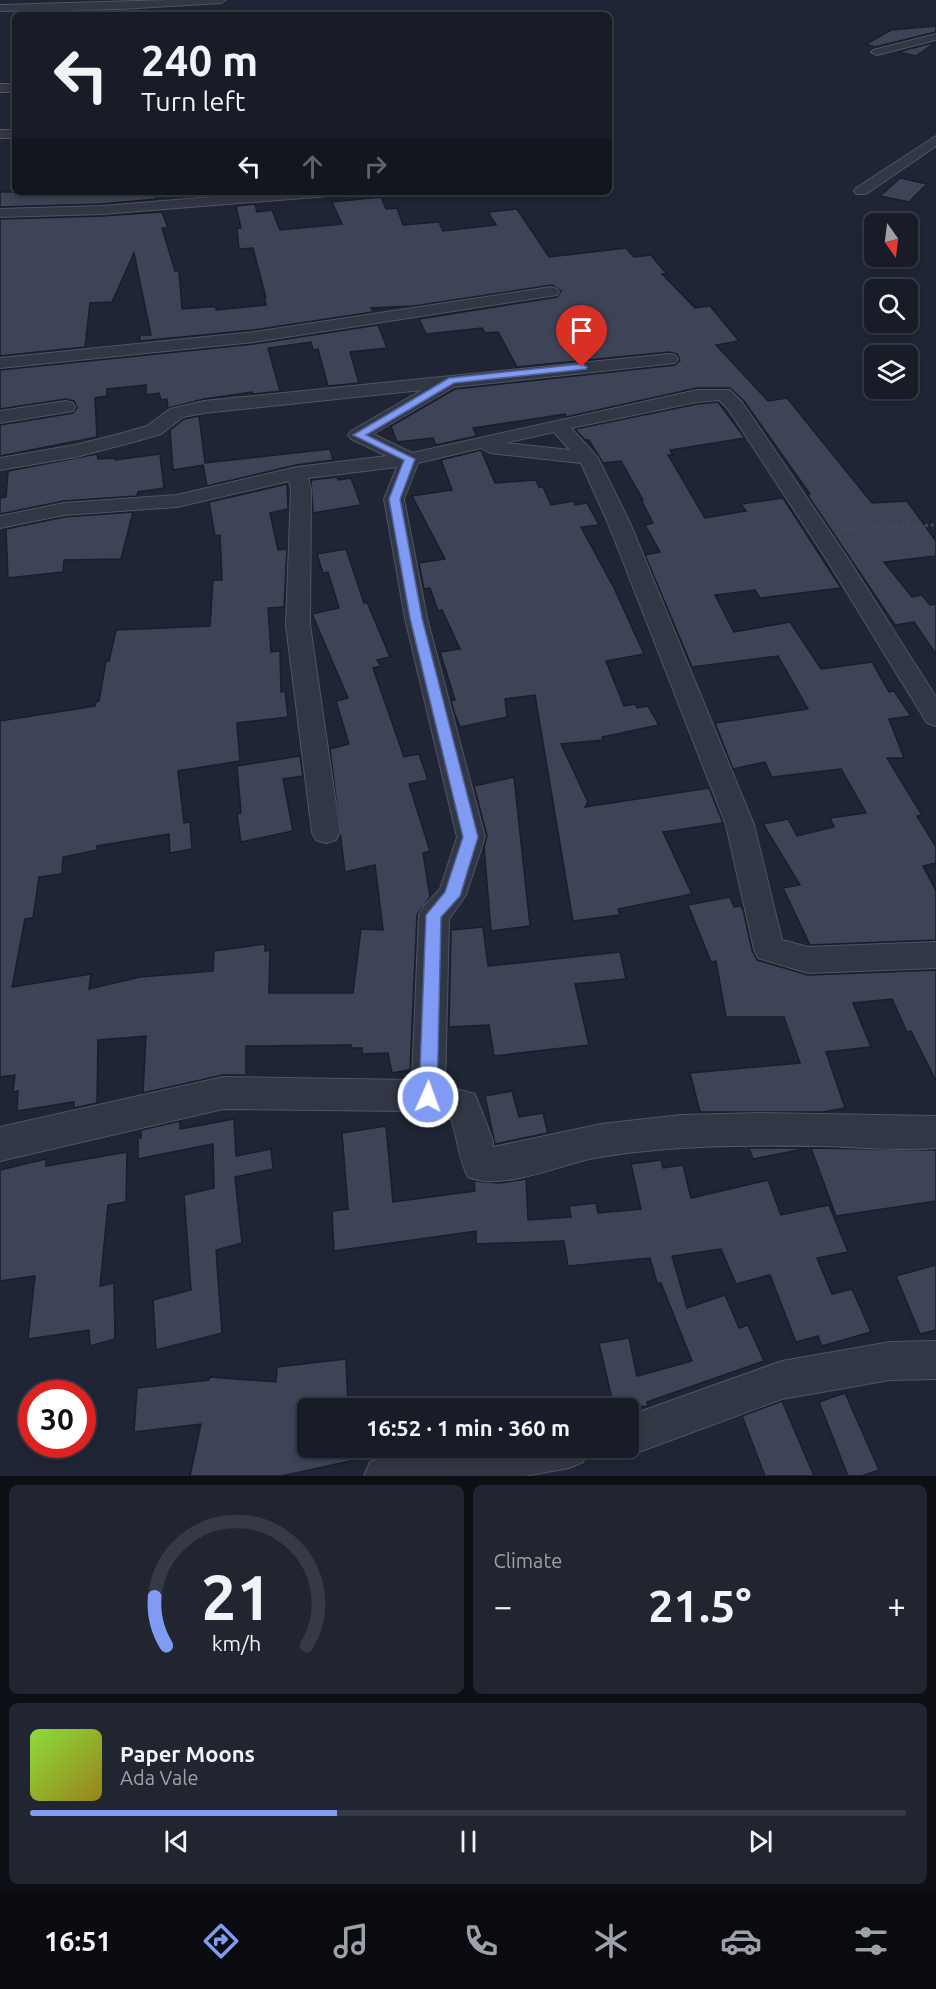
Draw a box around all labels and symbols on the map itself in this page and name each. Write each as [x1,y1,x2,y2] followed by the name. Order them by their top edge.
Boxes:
[864,213,918,267] north arrow
[556,305,607,367] pin
[396,1065,460,1129] position arrow
[18,1380,96,1458] speed limit sign: 30

